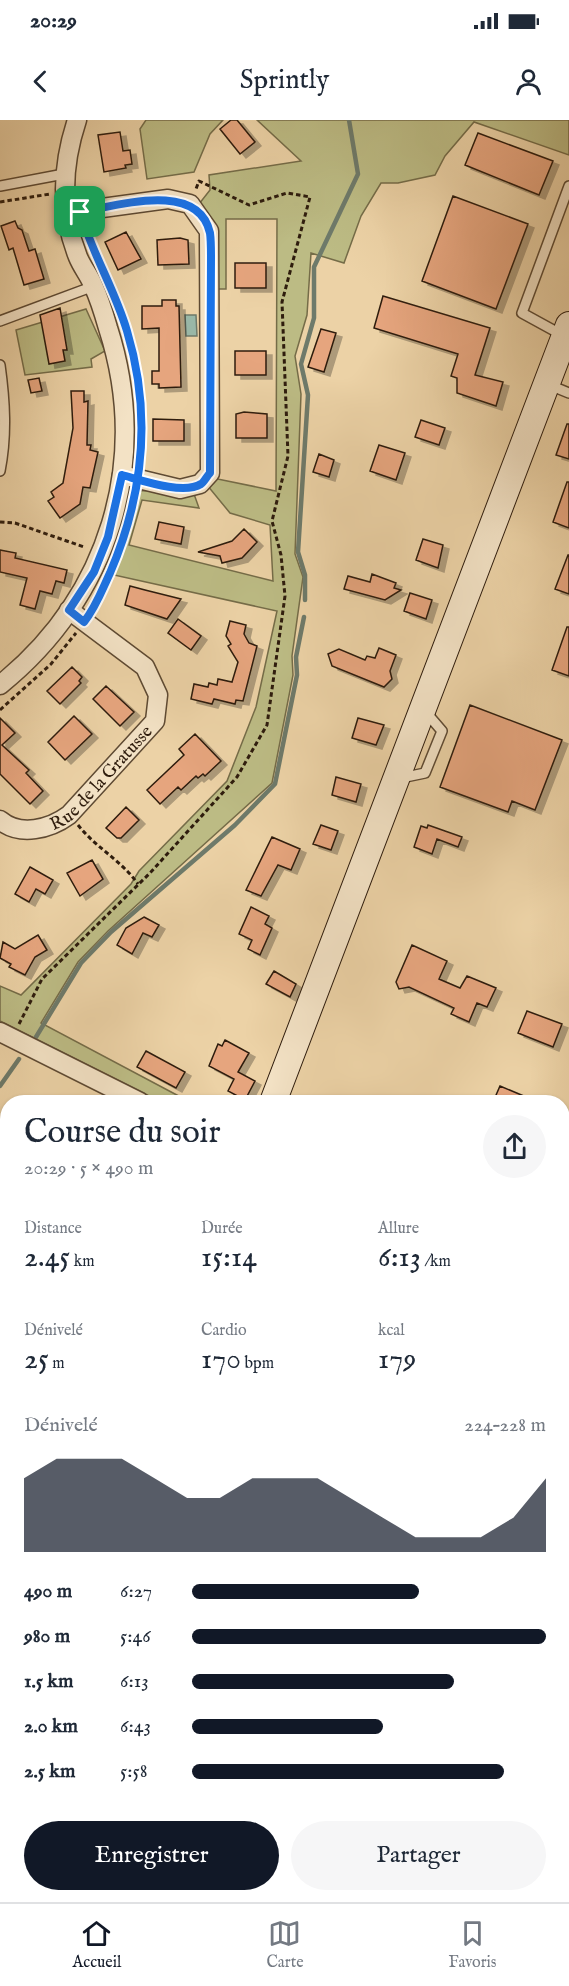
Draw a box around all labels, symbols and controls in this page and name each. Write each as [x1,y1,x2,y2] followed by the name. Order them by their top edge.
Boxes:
[30,7,77,35] text: 20:29
[240,64,329,98] text: Sprintly
[24,65,57,98] icon: back
[512,65,545,98] icon: person
[54,186,105,237] pin
[63,195,96,228] icon: arrive
[47,721,158,837] street label: Rue de la Gratusse
[24,1112,221,1154] text: Course du soir
[483,1115,546,1178] button: share
[24,1156,153,1181] text: 20:29 · 5 × 490 m
[24,1219,82,1239] text: Distance
[201,1219,243,1239] text: Durée
[378,1219,419,1239] text: Allure
[24,1239,70,1277] text: 2.45
[201,1239,257,1277] text: 15:14
[378,1239,421,1277] text: 6:13
[70,1252,95,1272] text: km
[421,1252,451,1272] text: /km
[24,1321,83,1341] text: Dénivelé
[201,1321,247,1341] text: Cardio
[378,1321,405,1341] text: kcal
[24,1341,49,1379] text: 25
[201,1341,241,1379] text: 170
[378,1341,416,1379] text: 179
[49,1354,65,1374] text: m
[241,1354,274,1374] text: bpm
[24,1413,98,1438] text: Dénivelé
[464,1413,546,1438] text: 224–228 m
[24,1579,72,1604] text: 490 m
[120,1579,152,1604] text: 6:27
[24,1624,70,1649] text: 980 m
[120,1624,151,1649] text: 5:46
[24,1669,74,1694] text: 1.5 km
[120,1669,149,1694] text: 6:13
[24,1714,78,1739] text: 2.0 km
[120,1714,151,1739] text: 6:43
[24,1759,75,1784] text: 2.5 km
[120,1759,148,1784] text: 5:58
[24,1821,279,1890] button: Enregistrer
[291,1821,546,1890] button: Partager
[73,1917,121,1973] tab: Accueil
[266,1917,303,1973] tab: Carte
[449,1917,496,1973] tab: Favoris

